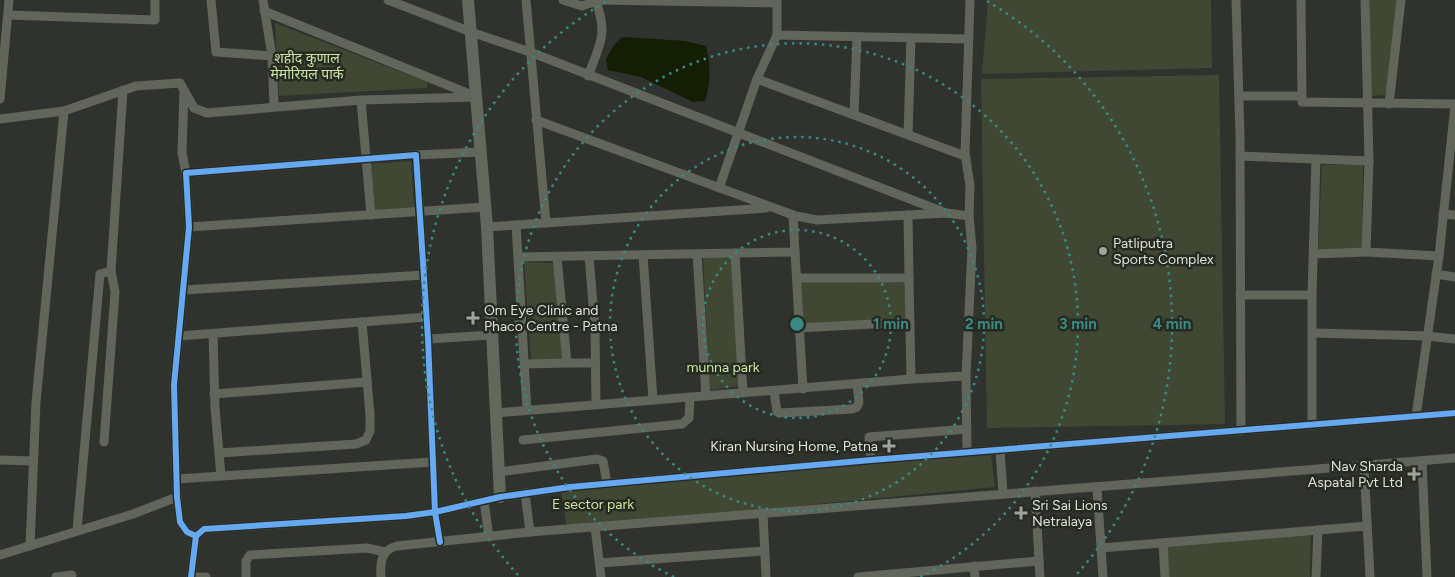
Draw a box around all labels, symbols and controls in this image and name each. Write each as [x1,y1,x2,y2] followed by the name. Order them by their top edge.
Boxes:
[270,50,344,83] park label: शहीद कुणाल मेमोरियल पार्क
[1113,235,1214,268] place label: Patliputra Sports Complex
[1097,245,1109,257] marker: Patliputra Sports Complex
[484,302,618,335] place label: Om Eye Clinic and Phaco Centre - Patna
[466,311,480,325] marker: Om Eye Clinic and Phaco Centre - Patna
[788,315,806,333] centre of rings
[873,315,909,333] text: 1 min
[965,315,1003,333] text: 2 min
[1059,315,1097,333] text: 3 min
[1153,315,1191,333] text: 4 min
[687,359,760,376] park label: munna park
[710,438,878,455] place label: Kiran Nursing Home, Patna
[882,439,896,453] marker: Kiran Nursing Home, Patna
[1308,458,1403,491] place label: Nav Sharda Aspatal Pvt Ltd
[1407,467,1421,481] marker: Nav Sharda Aspatal Pvt Ltd
[552,496,634,513] park label: E sector park
[1032,497,1107,530] place label: Sri Sai Lions Netralaya
[1014,506,1028,520] marker: Sri Sai Lions Netralaya

